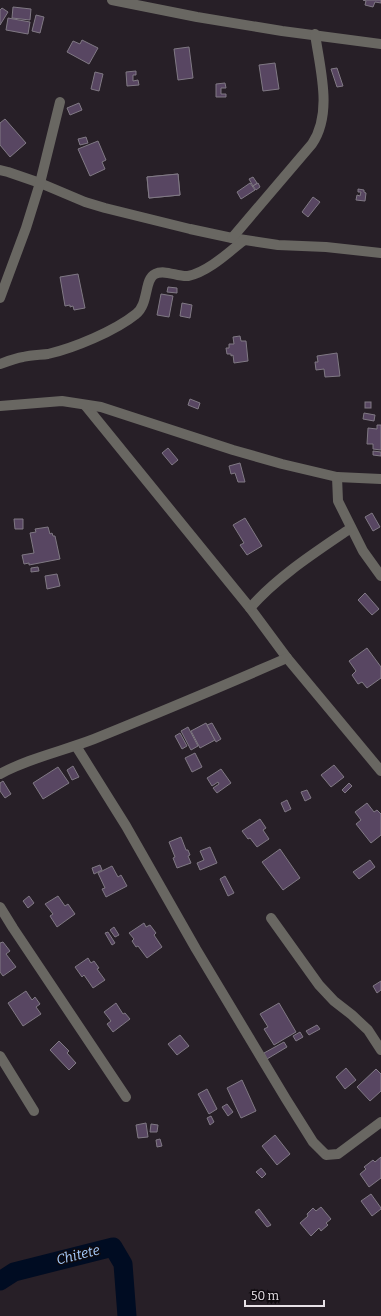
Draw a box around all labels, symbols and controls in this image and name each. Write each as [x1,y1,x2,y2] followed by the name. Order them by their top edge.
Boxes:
[55,1241,101,1269] water label: Chitete
[245,1282,324,1308] scale bar
[251,1289,280,1303] text: 50 m

